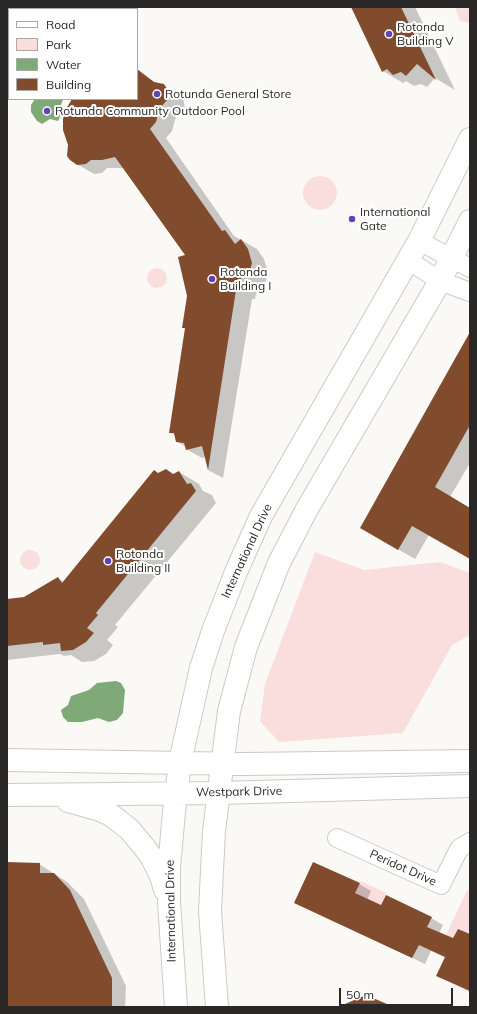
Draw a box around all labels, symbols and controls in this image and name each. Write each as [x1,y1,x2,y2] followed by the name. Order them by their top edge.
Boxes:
[8,8,138,100] legend
[46,17,75,32] text: Road
[397,20,454,48] place label: Rotonda Building V
[384,29,394,39] marker: Rotonda Building V
[46,37,71,52] text: Park
[46,57,81,72] text: Water
[46,77,91,92] text: Building
[165,87,291,101] place label: Rotunda General Store
[152,89,162,99] marker: Rotunda General Store
[55,104,245,118] place label: Rotunda Community Outdoor Pool
[42,106,52,116] marker: Rotunda Community Outdoor Pool
[360,205,430,233] place label: International Gate
[347,214,357,224] marker: International Gate
[220,265,271,293] place label: Rotonda Building I
[207,274,217,284] marker: Rotonda Building I
[219,502,275,600] street label: International Drive
[116,547,170,575] place label: Rotonda Building II
[103,556,113,566] marker: Rotonda Building II
[196,784,282,800] street label: Westpark Drive
[367,847,439,889] street label: Peridot Drive
[163,860,179,962] street label: International Drive
[341,980,455,1006] scale bar
[346,987,374,1002] text: 50 m

